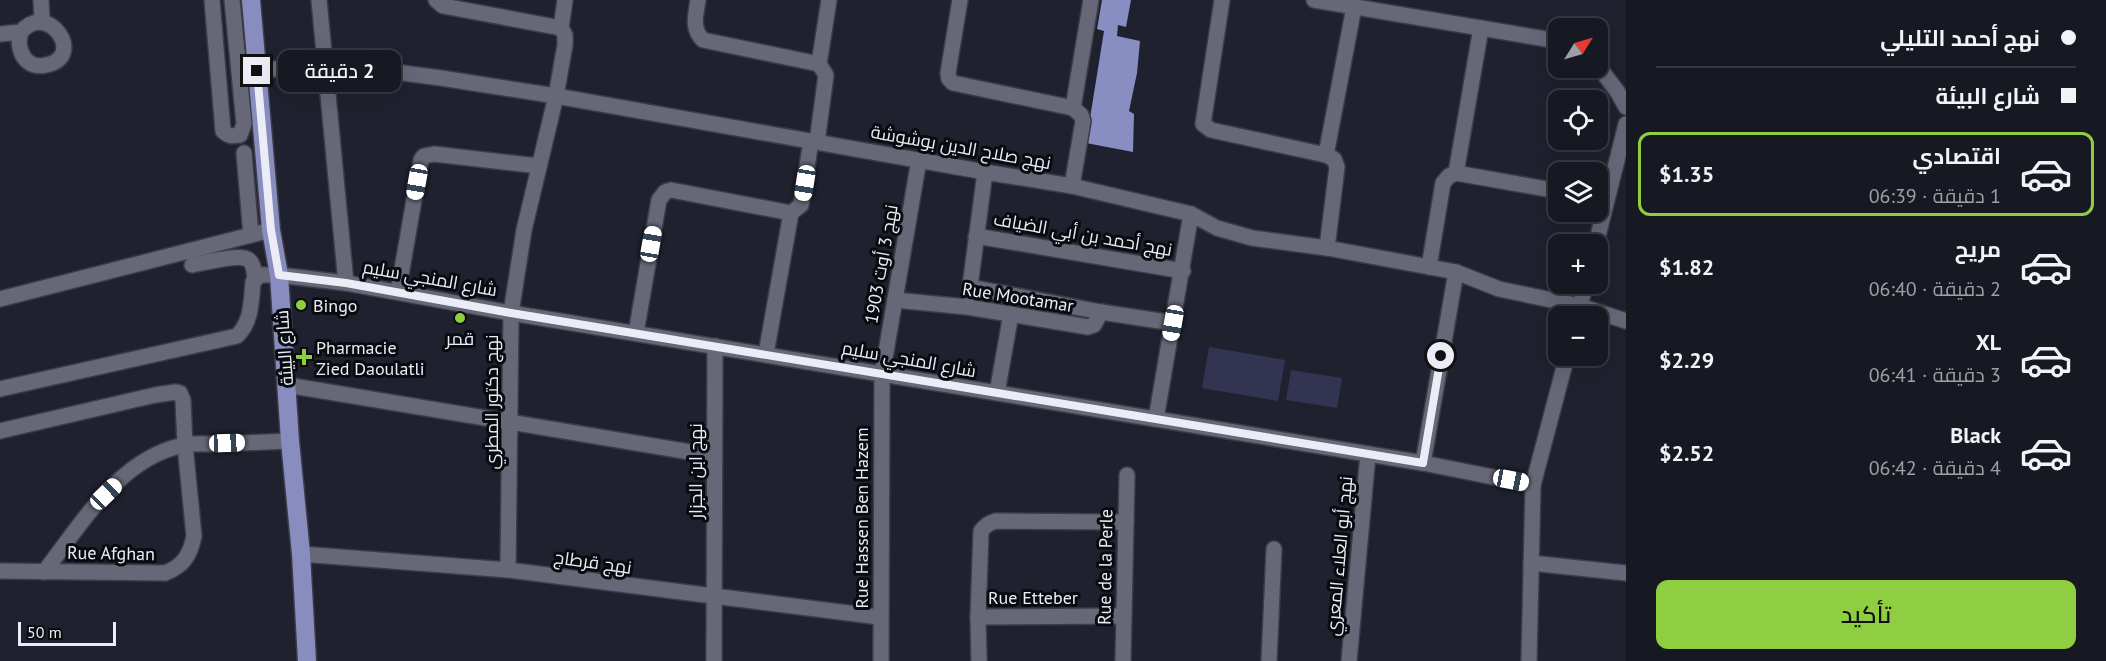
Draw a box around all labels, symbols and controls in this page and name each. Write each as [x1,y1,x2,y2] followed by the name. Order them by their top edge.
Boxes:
[1548,18,1608,78] north arrow
[1548,18,1608,366] map controls
[1880,24,2040,52] text: نهج أحمد التليلي
[278,50,401,92] callout: 2 دقيقة
[243,57,270,84] route end
[305,58,374,84] text: 2 دقيقة
[1936,82,2040,110] text: شارع البيئة
[1548,90,1608,150] button: locate
[869,120,1053,175] street label: نهج صلاح الدين بوشوشة
[1912,142,2001,170] text: اقتصادي
[2019,147,2073,201] icon: car
[1659,160,1714,188] text: $1.35
[1548,162,1608,222] button: layers
[405,163,429,201] car
[793,164,817,202] car
[1869,183,2001,209] text: 1 دقيقة · 06:39
[859,203,904,325] street label: نهج 3 أوت 1903
[991,207,1174,264] street label: نهج أحمد بن أبي الضياف
[639,225,663,263] car
[1548,234,1608,294] button: +
[1955,235,2001,263] text: مريح
[2019,240,2073,294] icon: car
[1659,253,1714,281] text: $1.82
[360,255,499,304] street label: شارع المنجي سليم
[1869,276,2001,302] text: 2 دقيقة · 06:40
[961,277,1075,317] street label: Rue Mootamar
[313,294,358,317] place label: Bingo
[294,298,308,312] marker: Bingo
[1161,304,1185,342] car
[1548,306,1608,366] button: −
[270,309,299,387] street label: شارع البيئة
[453,311,467,325] marker: قمر
[445,327,474,350] place label: قمر
[1976,328,2001,356] text: XL
[2019,333,2073,387] icon: car
[480,335,506,469] street label: نهج دكتور المطري
[316,336,425,380] place label: Pharmacie Zied Daoulatli
[839,336,978,385] street label: شارع المنجي سليم
[1427,342,1454,369] route start
[1659,346,1714,374] text: $2.29
[297,350,311,364] marker: Pharmacie Zied Daoulatli
[1869,362,2001,388] text: 3 دقيقة · 06:41
[1950,421,2001,449] text: Black
[684,423,708,520] street label: نهج ابن الجزار
[2019,426,2073,480] icon: car
[850,427,873,609] street label: Rue Hassen Ben Hazem
[209,433,245,453] car
[1659,439,1714,467] text: $2.52
[1869,455,2001,481] text: 4 دقيقة · 06:42
[1492,468,1530,492] car
[87,475,125,513] car
[1321,475,1360,637] street label: نهج أبو العلاء المعري
[1092,509,1118,625] street label: Rue de la Perle
[67,541,155,565] street label: Rue Afghan
[553,545,633,580] street label: نهج قرطاج
[1656,580,2076,649] button: تأكيد
[988,586,1078,609] street label: Rue Etteber
[18,619,116,646] scale bar
[27,622,62,642] text: 50 m

